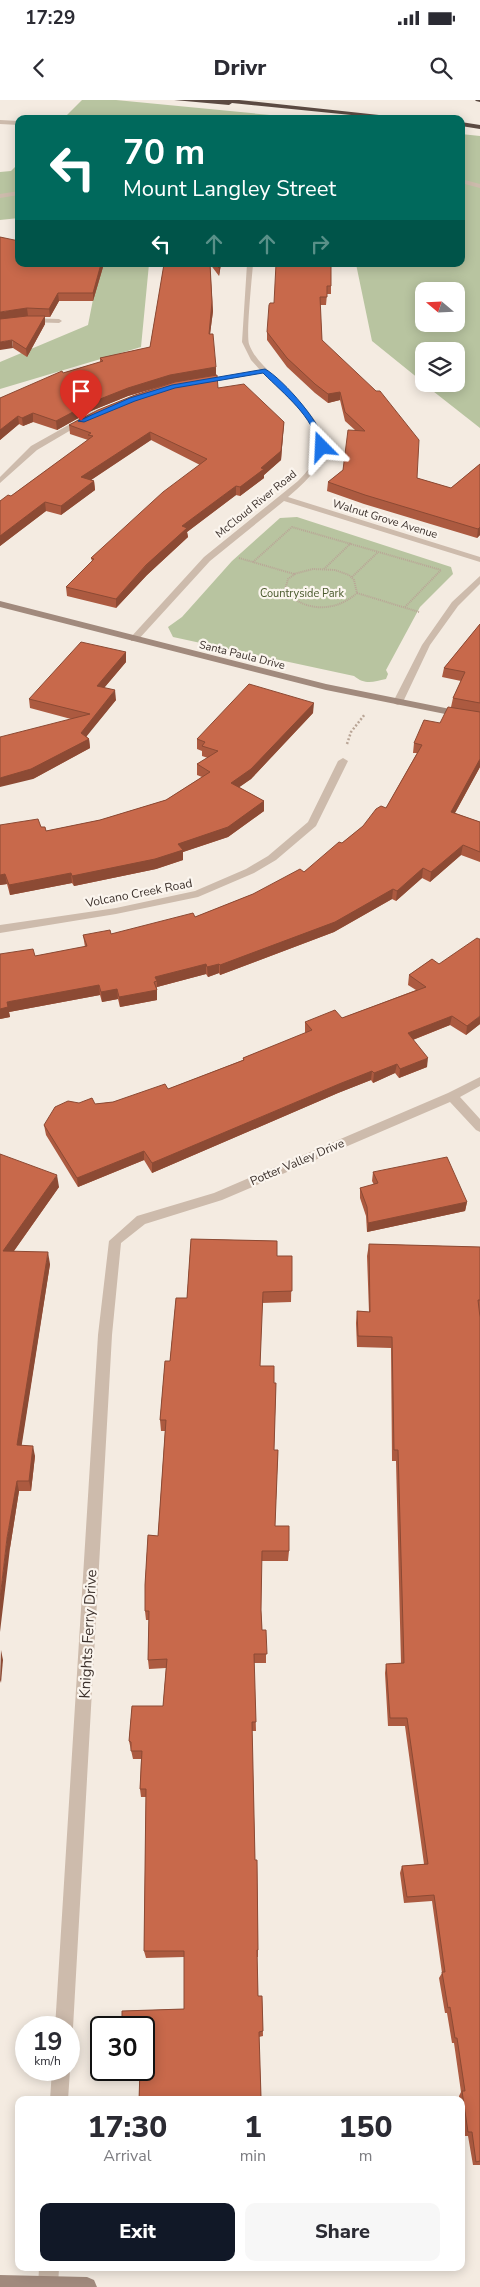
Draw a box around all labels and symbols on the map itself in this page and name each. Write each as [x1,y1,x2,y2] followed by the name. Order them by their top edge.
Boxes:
[415,282,465,332] north arrow
[60,370,102,421] pin
[295,420,347,472] position arrow
[212,467,300,541] street label: McCloud River Road
[331,496,440,542] street label: Walnut Grove Avenue
[260,586,345,601] park label: Countryside Park
[197,637,287,673] street label: Santa Paula Drive
[83,875,194,911] street label: Volcano Creek Road
[247,1135,347,1189] street label: Potter Valley Drive
[75,1569,101,1699] street label: Knights Ferry Drive
[90,2016,155,2081] speed limit sign: 30

